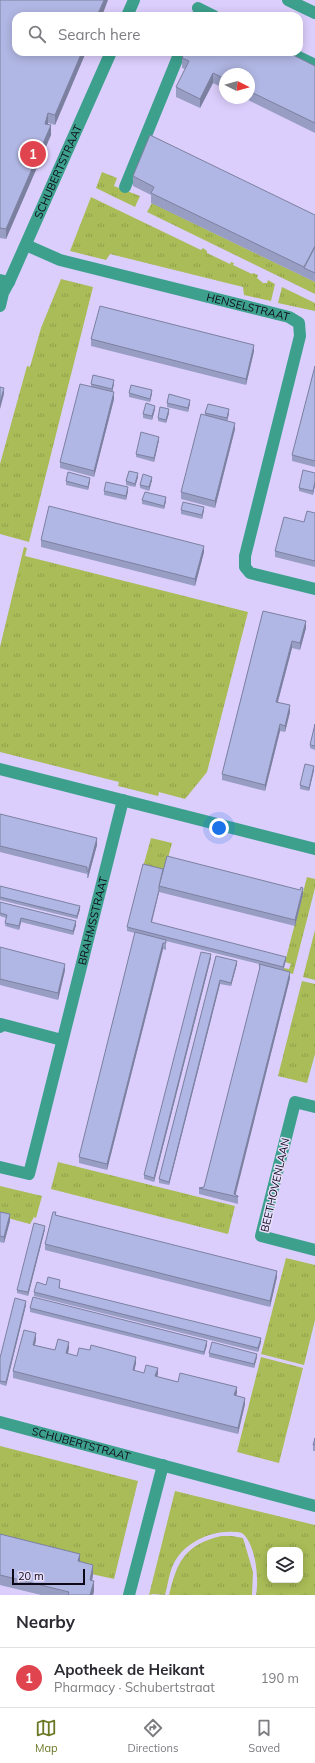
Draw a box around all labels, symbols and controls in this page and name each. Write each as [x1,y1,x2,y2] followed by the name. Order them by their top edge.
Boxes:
[12,12,303,56] search box
[26,23,48,45] icon: search
[58,25,140,44] text: Search here
[219,68,255,104] north arrow
[31,122,85,221] street label: SCHUBERTSTRAAT
[20,139,46,169] pin: 1
[205,290,291,324] street label: HENSELSTRAAT
[209,818,229,838] your location
[75,875,111,966] street label: BRAHMSSTRAAT
[257,1137,293,1233] street label: BEETHOVENLAAN
[30,1424,132,1464] street label: SCHUBERTSTRAAT
[267,1547,303,1583] map controls
[267,1547,303,1583] button: layers
[12,1567,85,1586] scale bar
[18,1569,44,1583] text: 20 m
[16,1611,75,1632] text: Nearby
[54,1660,205,1679] text: Apotheek de Heikant
[25,1670,33,1686] text: 1
[261,1670,299,1686] text: 190 m
[54,1679,215,1695] text: Pharmacy · Schubertstraat
[35,1717,58,1755] tab: Map
[128,1717,178,1755] tab: Directions
[248,1717,280,1755] tab: Saved

